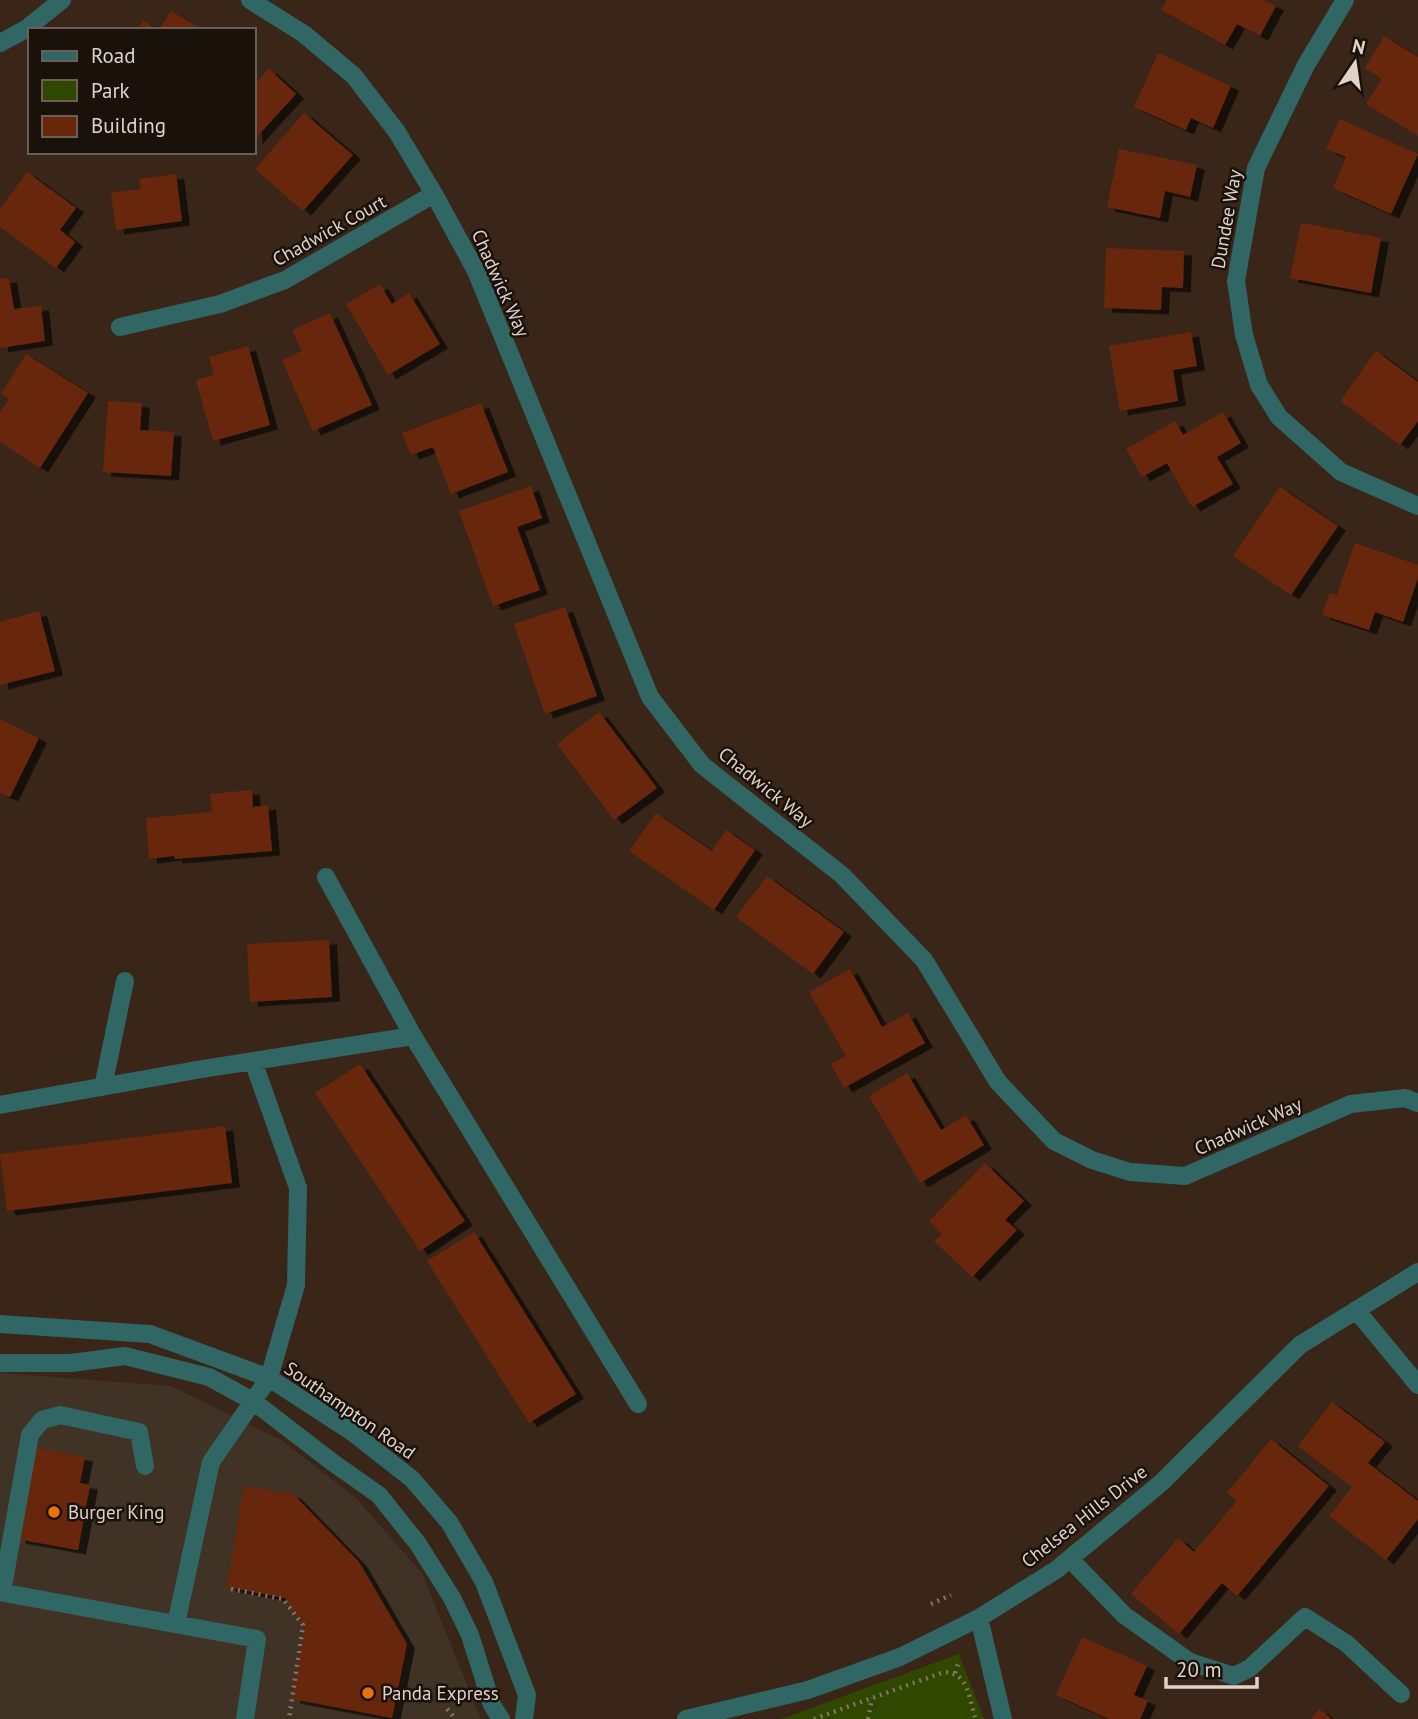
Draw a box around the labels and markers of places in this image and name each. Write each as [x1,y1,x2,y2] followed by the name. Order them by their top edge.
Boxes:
[68,1500,164,1524] place label: Burger King
[46,1504,62,1520] marker: Burger King
[382,1681,499,1705] place label: Panda Express
[360,1685,376,1701] marker: Panda Express

